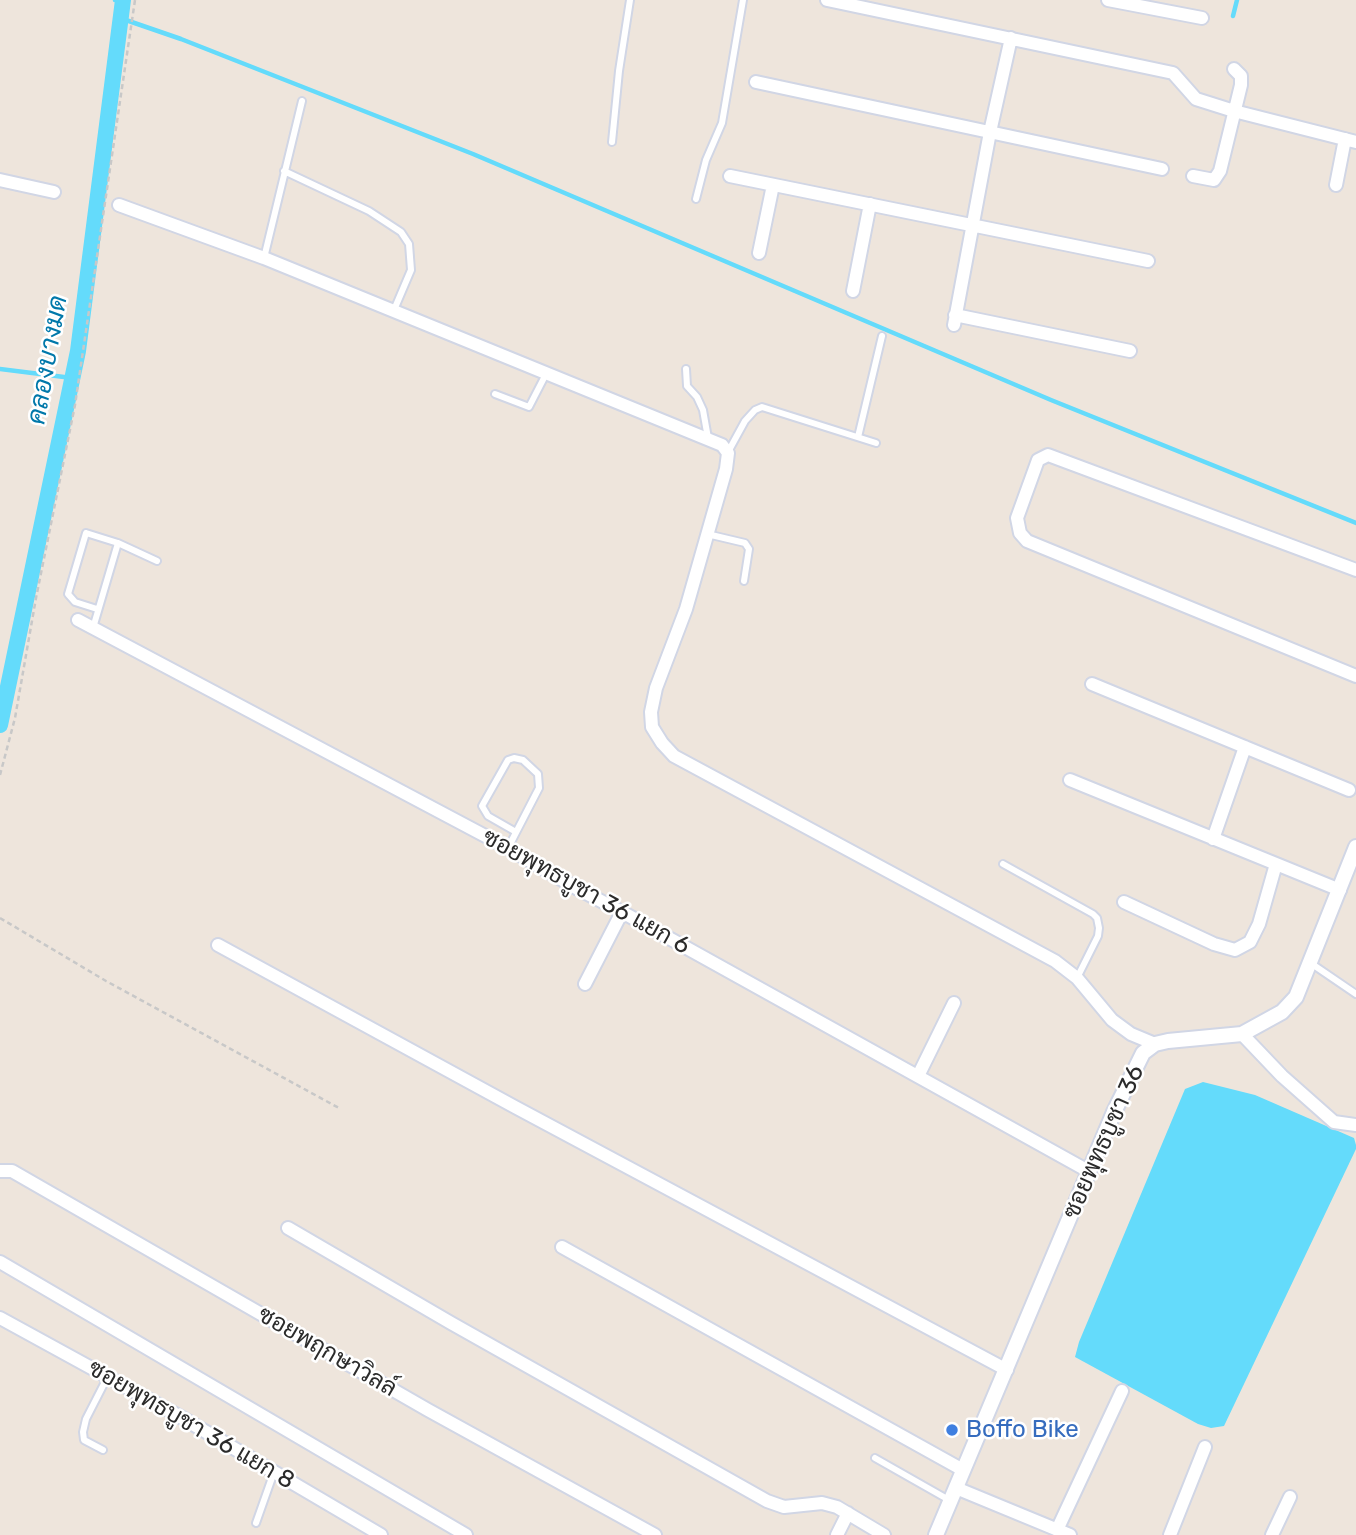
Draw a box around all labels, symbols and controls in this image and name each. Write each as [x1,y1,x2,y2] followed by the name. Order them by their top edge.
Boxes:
[21,293,75,427] water label: คลองบางมด
[477,823,695,961] street label: ซอยพุทธบูชา 36 แยก 6
[1057,1061,1151,1223] street label: ซอยพุทธบูชา 36
[252,1301,402,1403] street label: ซอยพฤกษาวิลล์
[83,1354,299,1496] street label: ซอยพุทธบูชา 36 แยก 8
[966,1416,1079,1444] place label: Boffo Bike
[944,1422,960,1438] marker: Boffo Bike

